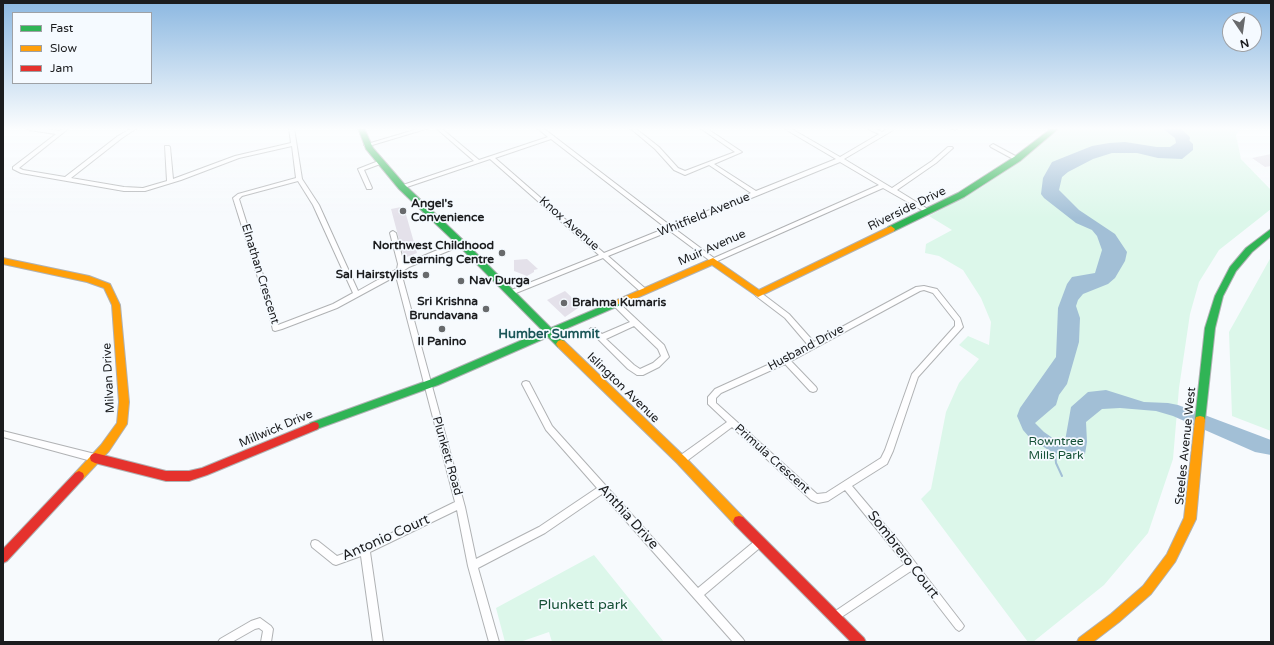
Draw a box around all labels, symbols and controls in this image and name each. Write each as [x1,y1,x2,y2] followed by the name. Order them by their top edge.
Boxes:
[12,12,152,84] legend
[1222,12,1262,52] north arrow
[50,21,73,35] text: Fast
[1239,36,1250,51] text: N
[50,41,77,55] text: Slow
[50,61,73,75] text: Jam
[866,184,948,234] street label: Riverside Drive
[656,190,752,240] street label: Whitfield Avenue
[536,194,602,254] street label: Knox Avenue
[411,197,484,225] place label: Angel's Convenience
[398,206,408,216] marker: Angel's Convenience
[238,222,282,326] street label: Elnathan Crescent
[676,227,748,269] street label: Muir Avenue
[373,239,494,267] place label: Northwest Childhood Learning Centre
[497,248,507,258] marker: Northwest Childhood Learning Centre
[336,268,418,282] place label: Sal Hairstylists
[421,270,431,280] marker: Sal Hairstylists
[469,274,530,288] place label: Nav Durga
[456,276,466,286] marker: Nav Durga
[409,295,478,323] place label: Sri Krishna Brundavana
[572,296,666,310] place label: Brahma Kumaris
[559,298,569,308] marker: Brahma Kumaris
[481,304,491,314] marker: Sri Krishna Brundavana
[766,322,846,374] street label: Husband Drive
[437,324,447,334] marker: Il Panino
[498,327,600,343] district label: Humber Summit
[418,335,466,349] place label: Il Panino
[100,342,118,414] street label: Milvan Drive
[584,350,662,426] street label: Islington Avenue
[1173,386,1199,506] street label: Steeles Avenue West
[237,407,315,451] street label: Millwick Drive
[429,415,465,497] street label: Plunkett Road
[731,421,813,497] street label: Primula Crescent
[1028,435,1084,463] park label: Rowntree Mills Park
[594,481,662,553] street label: Anthia Drive
[864,508,942,602] street label: Sombrero Court
[340,511,432,565] street label: Antonio Court
[538,597,628,613] park label: Plunkett park

